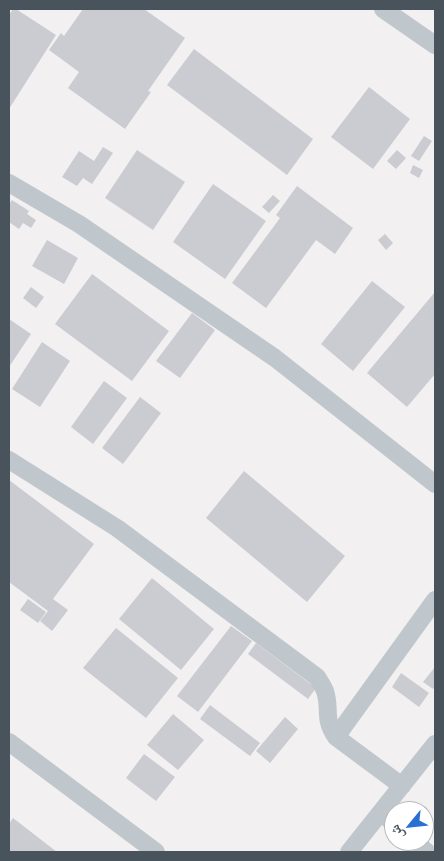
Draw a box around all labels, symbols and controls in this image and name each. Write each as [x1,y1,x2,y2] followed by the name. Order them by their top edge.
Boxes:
[384,801,434,851] north arrow
[385,822,407,843] text: ش

